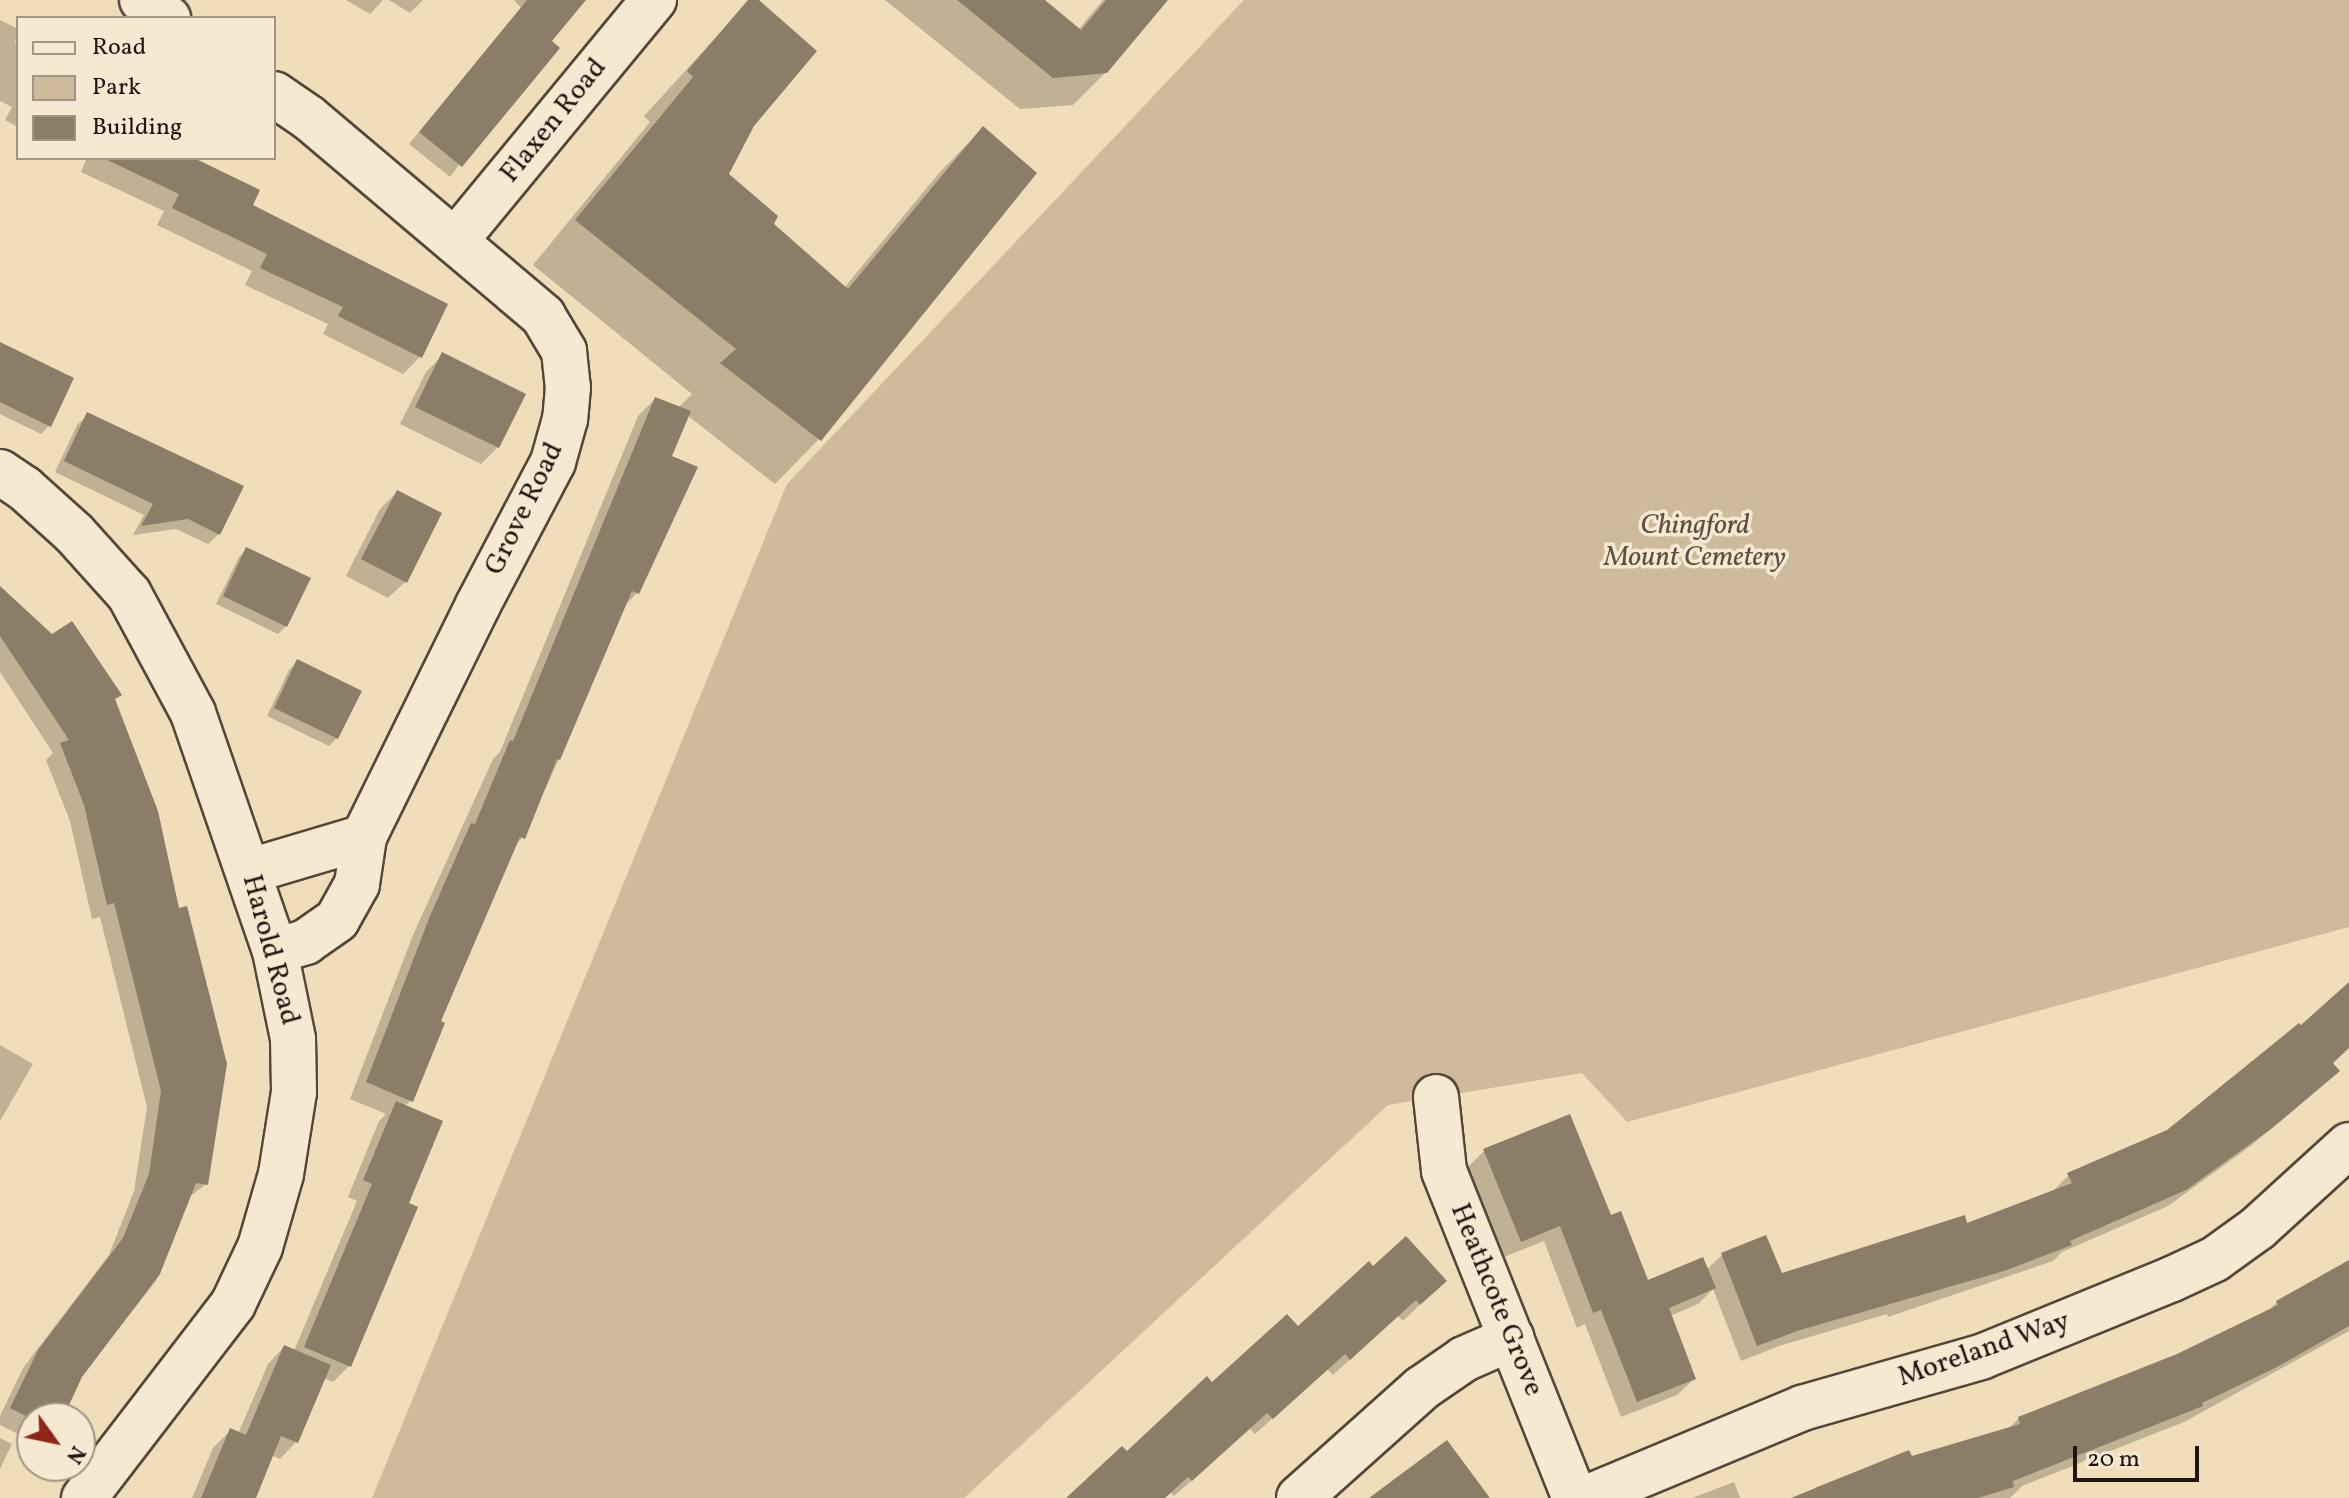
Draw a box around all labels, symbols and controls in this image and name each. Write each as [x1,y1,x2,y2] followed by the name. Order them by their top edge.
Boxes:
[16,16,276,160] legend
[92,31,146,65] text: Road
[494,52,614,190] street label: Flaxen Road
[92,71,141,105] text: Park
[92,111,182,145] text: Building
[478,437,572,581] street label: Grove Road
[1604,509,1786,575] park label: Chingford Mount Cemetery
[234,871,306,1029] street label: Harold Road
[1442,1199,1550,1401] street label: Heathcote Grove
[1893,1305,2075,1395] street label: Moreland Way
[16,1402,96,1482] north arrow
[2077,1430,2203,1480] scale bar
[58,1439,92,1469] text: N
[2087,1443,2140,1477] text: 20 m

